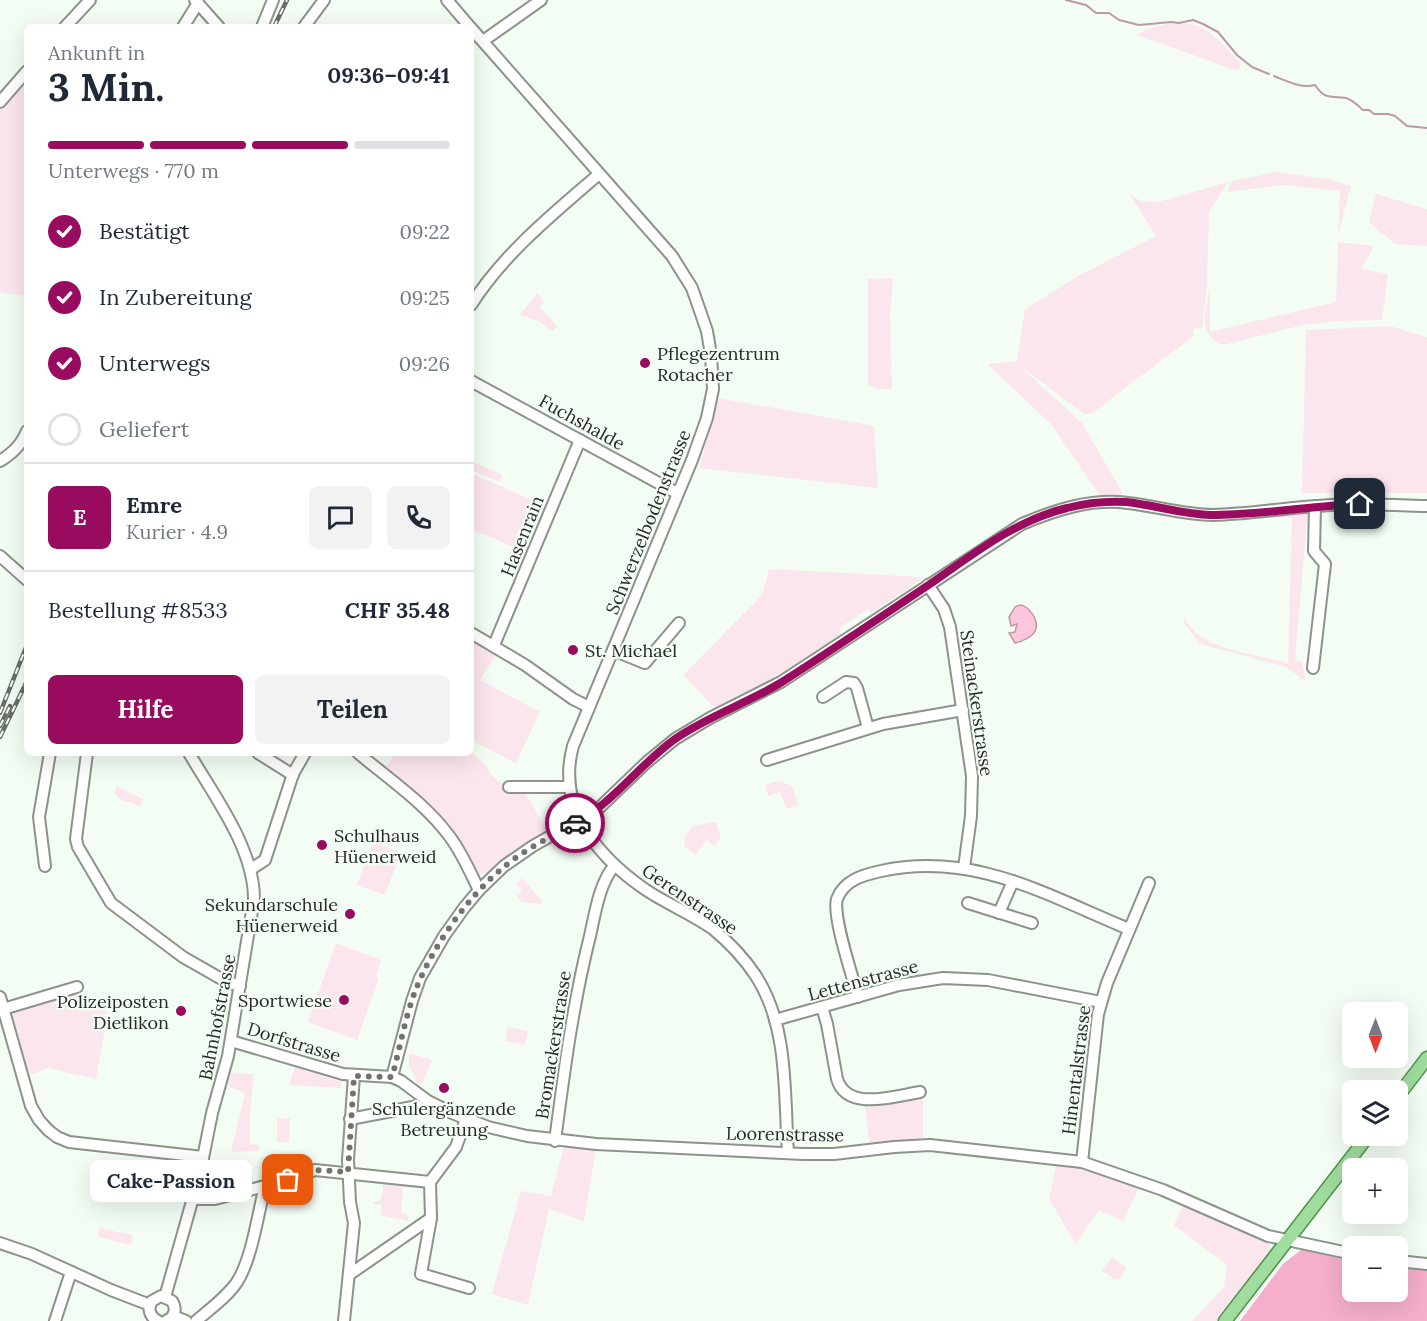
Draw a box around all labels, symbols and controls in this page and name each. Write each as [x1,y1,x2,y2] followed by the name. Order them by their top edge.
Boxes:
[48,40,145,65] text: Ankunft in
[327,61,450,89] text: 09:36–09:41
[48,62,164,112] text: 3 Min.
[48,158,219,183] text: Unterwegs · 770 m
[48,215,81,248] icon: check
[99,217,190,245] text: Bestätigt
[400,219,450,244] text: 09:22
[48,281,81,314] icon: check
[99,283,252,311] text: In Zubereitung
[399,285,450,310] text: 09:25
[657,342,780,386] place label: Pflegezentrum Rotacher
[48,347,81,380] icon: check
[99,349,210,377] text: Unterwegs
[399,351,450,376] text: 09:26
[638,356,652,370] marker: Pflegezentrum Rotacher
[535,389,629,455] street label: Fuchshalde
[99,415,189,443] text: Geliefert
[600,426,696,618] street label: Schwerzelbodenstrasse
[1334,478,1385,529] pin
[309,486,372,549] button: chat
[387,486,450,549] button: phone
[1343,487,1376,520] icon: home
[126,491,182,519] text: Emre
[495,492,549,580] street label: Hasenrain
[73,503,86,531] text: E
[126,519,228,544] text: Kurier · 4.9
[48,596,228,624] text: Bestellung #8533
[345,596,450,624] text: CHF 35.48
[955,628,999,778] street label: Steinackerstrasse
[585,639,677,662] place label: St. Michael
[566,643,580,657] marker: St. Michael
[48,675,243,744] button: Hilfe
[255,675,450,744] button: Teilen
[545,793,605,853] courier
[559,807,592,840] icon: car
[334,824,437,868] place label: Schulhaus Hüenerweid
[315,838,329,852] marker: Schulhaus Hüenerweid
[638,859,742,940] street label: Gerenstrasse
[205,893,338,937] place label: Sekundarschule Hüenerweid
[343,907,357,921] marker: Sekundarschule Hüenerweid
[193,952,241,1082] street label: Bahnhofstrasse
[805,954,921,1006] street label: Lettenstrasse
[530,969,576,1121] street label: Bromackerstrasse
[238,989,332,1012] place label: Sportwiese
[57,990,169,1034] place label: Polizeiposten Dietlikon
[337,993,351,1007] marker: Sportwiese
[1342,1002,1408,1068] north arrow
[1342,1002,1408,1302] map controls
[174,1004,188,1018] marker: Polizeiposten Dietlikon
[1057,1004,1095,1136] street label: Hinentalstrasse
[244,1017,344,1067] street label: Dorfstrasse
[1342,1080,1408,1146] button: layers
[437,1081,451,1095] marker: Schulergänzende Betreuung
[372,1097,516,1141] place label: Schulergänzende Betreuung
[726,1121,845,1147] street label: Loorenstrasse
[262,1154,313,1205] pin
[1342,1158,1408,1224] button: +
[90,1159,252,1201] callout: Cake-Passion
[271,1163,304,1196] icon: bag
[107,1168,235,1193] text: Cake-Passion
[1342,1236,1408,1302] button: −

